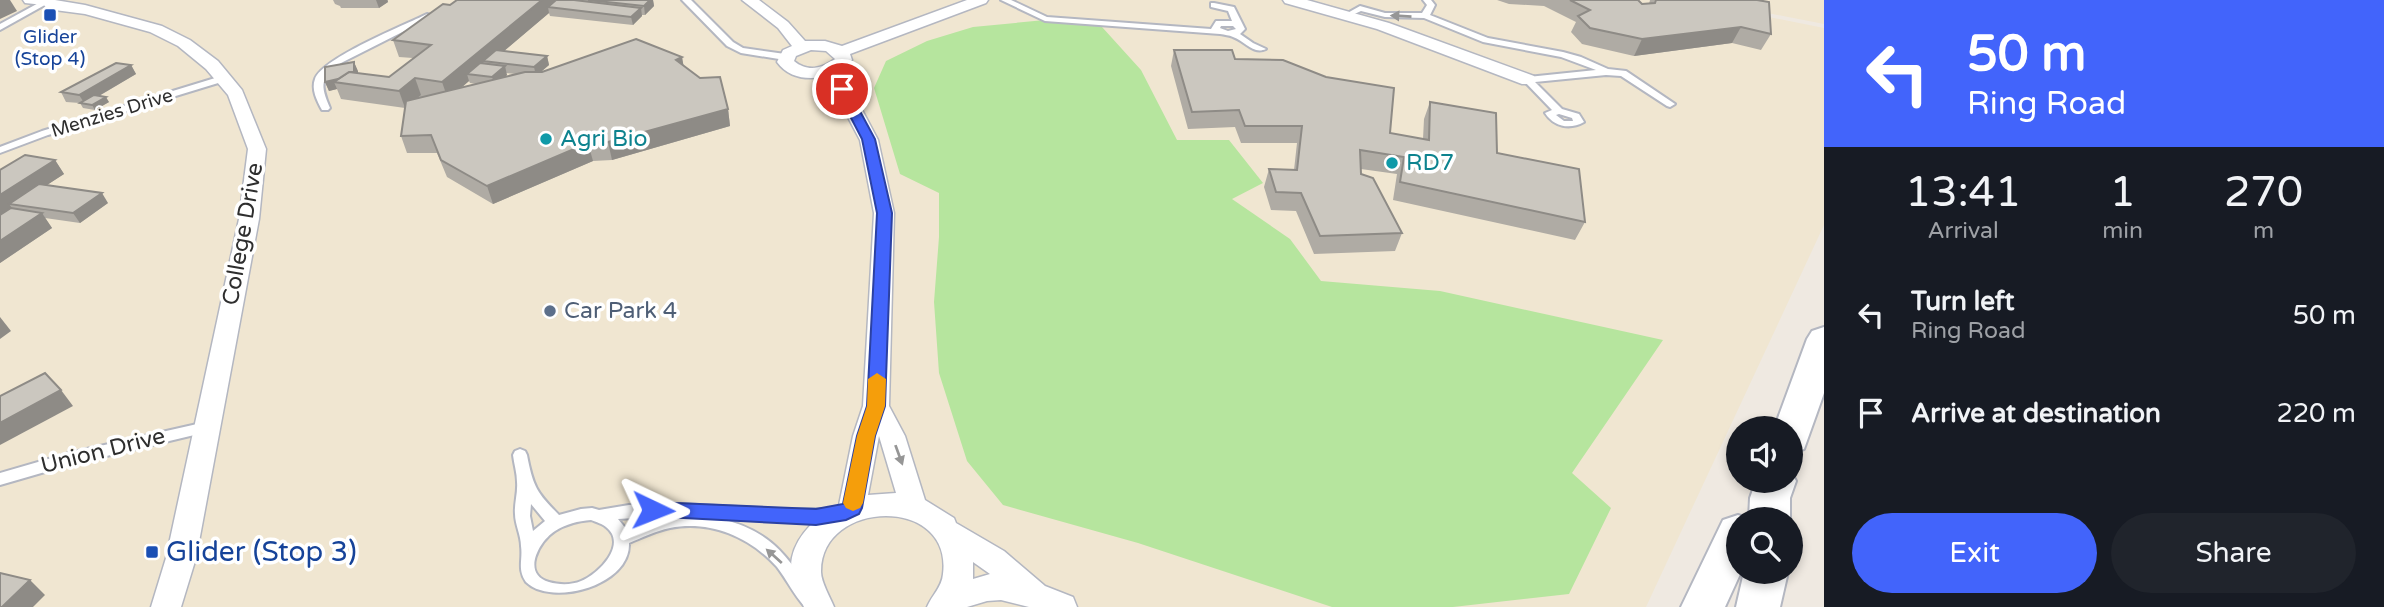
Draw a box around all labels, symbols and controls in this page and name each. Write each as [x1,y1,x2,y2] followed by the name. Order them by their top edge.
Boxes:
[42,7,58,23] marker: Glider (Stop 4)
[1390,11,1412,22] one-way arrow
[1967,25,2086,84] text: 50 m
[15,26,85,70] place label: Glider (Stop 4)
[1852,28,1943,119] icon: left
[812,59,872,119] pin
[823,70,861,108] icon: arrive
[48,84,176,142] street label: Menzies Drive
[1967,85,2126,123] text: Ring Road
[560,125,647,153] place label: Agri Bio
[538,131,554,147] marker: Agri Bio
[1406,149,1454,177] place label: RD7
[1384,155,1400,171] marker: RD7
[217,161,269,307] street label: College Drive
[1905,167,2021,218] text: 13:41
[2109,167,2136,218] text: 1
[2224,167,2303,218] text: 270
[1928,217,1999,245] text: Arrival
[2102,217,2143,245] text: min
[2253,217,2274,245] text: m
[1911,286,2014,317] text: Turn left
[1852,296,1890,334] icon: left
[564,297,677,325] place label: Car Park 4
[2293,300,2356,331] text: 50 m
[542,303,558,319] marker: Car Park 4
[1911,317,2025,345] text: Ring Road
[1852,394,1890,432] icon: arrive
[1911,398,2161,429] text: Arrive at destination
[2276,398,2356,429] text: 220 m
[1726,416,1803,584] map controls
[1726,416,1803,493] button: sound
[38,422,168,480] street label: Union Drive
[893,445,904,466] one-way arrow
[616,473,690,547] position arrow
[1726,507,1803,584] button: search
[1852,513,2097,593] button: Exit
[2111,513,2356,593] button: Share
[166,535,357,569] place label: Glider (Stop 3)
[144,544,160,560] marker: Glider (Stop 3)
[766,548,783,564] one-way arrow

